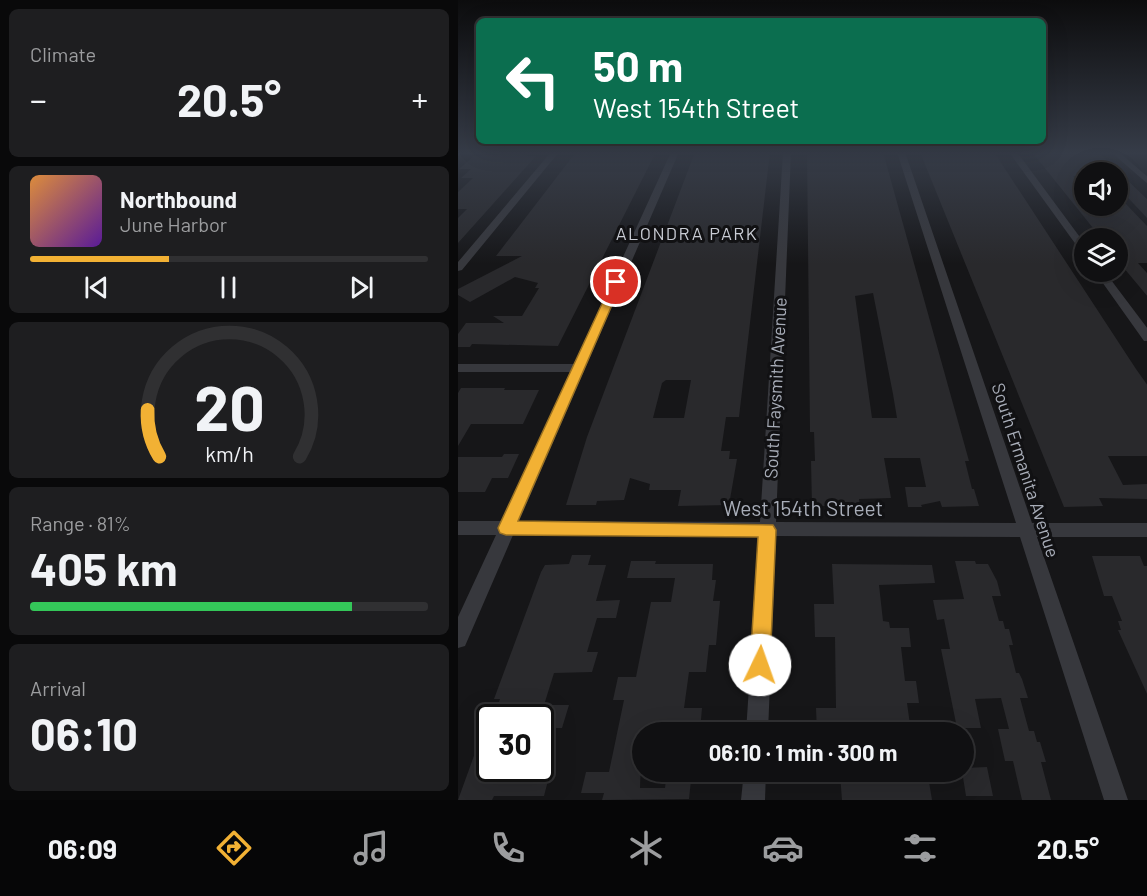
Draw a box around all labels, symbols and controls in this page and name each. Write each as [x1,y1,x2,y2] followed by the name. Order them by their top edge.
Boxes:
[593,40,683,90] text: 50 m
[30,42,96,66] text: Climate
[494,42,572,120] icon: left
[177,72,281,126] text: 20.5°
[30,79,47,119] text: −
[412,79,428,119] text: +
[593,91,799,123] text: West 154th Street
[1074,162,1128,282] map controls
[1074,162,1128,216] button: sound
[120,186,237,212] text: Northbound
[120,212,227,236] text: June Harbor
[616,222,758,244] district label: ALONDRA PARK
[1074,228,1128,282] button: layers
[590,256,641,307] pin
[599,265,632,298] icon: arrive
[80,271,113,304] icon: previous
[212,271,245,304] icon: pause
[345,271,378,304] icon: next
[759,297,791,479] street label: South Faysmith Avenue
[194,369,264,443] text: 20
[987,380,1065,560] street label: South Ermanita Avenue
[205,441,253,466] text: km/h
[723,495,883,520] street label: West 154th Street
[30,511,131,535] text: Range · 81%
[30,541,178,595] text: 405 km
[728,633,792,697] position arrow
[30,676,86,700] text: Arrival
[476,704,554,782] speed limit sign: 30
[30,706,138,760] text: 06:10
[709,739,897,765] text: 06:10 · 1 min · 300 m
[213,827,255,869] icon: directions
[350,827,392,869] icon: music
[487,827,529,869] icon: phone
[625,827,667,869] icon: climate
[762,827,804,869] icon: car
[899,827,941,869] icon: filters
[48,832,117,864] text: 06:09
[1037,832,1099,864] text: 20.5°

